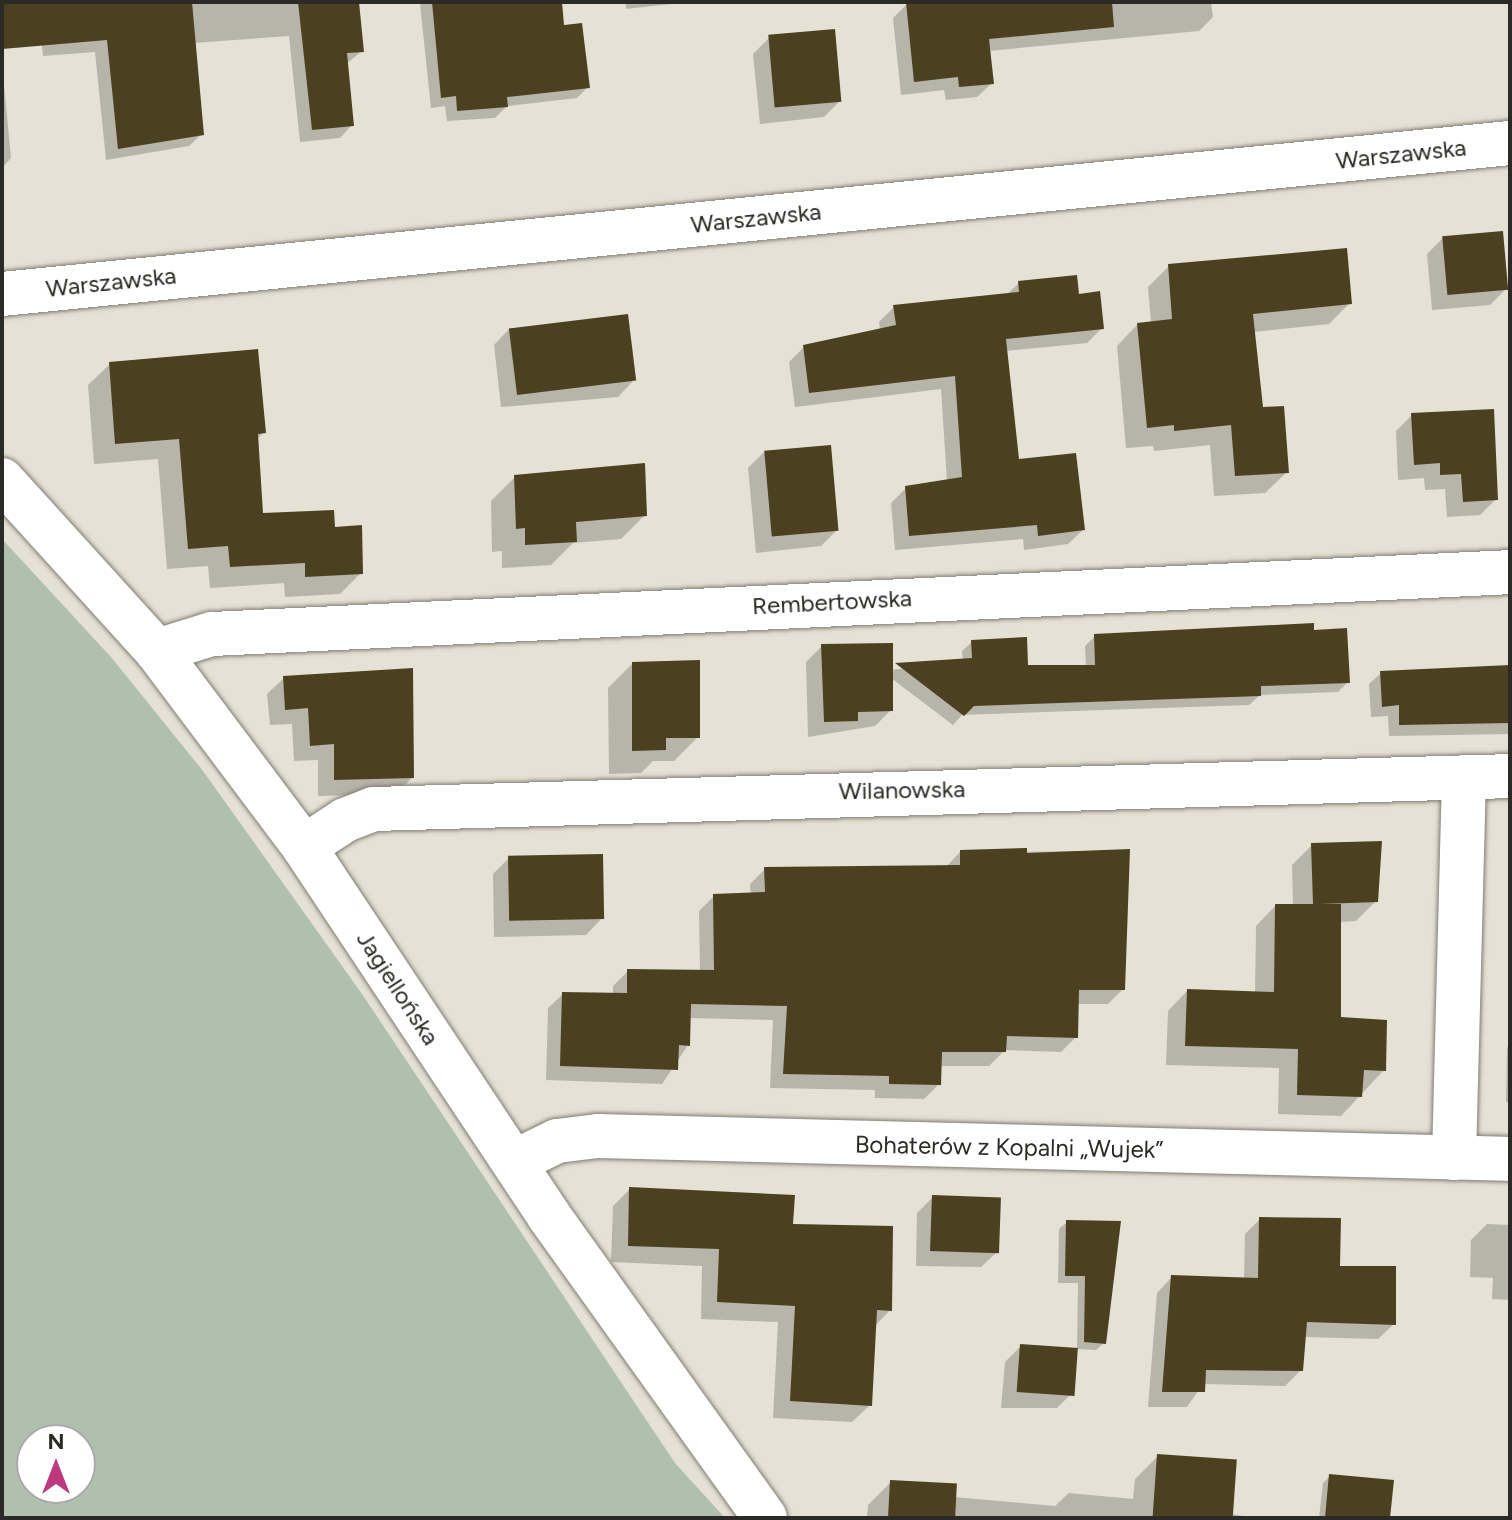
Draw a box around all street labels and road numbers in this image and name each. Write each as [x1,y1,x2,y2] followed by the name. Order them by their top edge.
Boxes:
[1334,133,1468,175] street label: Warszawska
[689,197,823,239] street label: Warszawska
[44,261,178,303] street label: Warszawska
[751,583,913,621] street label: Rembertowska
[838,774,966,806] street label: Wilanowska
[351,926,445,1050] street label: Jagiellońska
[855,1130,1163,1164] street label: Bohaterów z Kopalni „Wujek”

